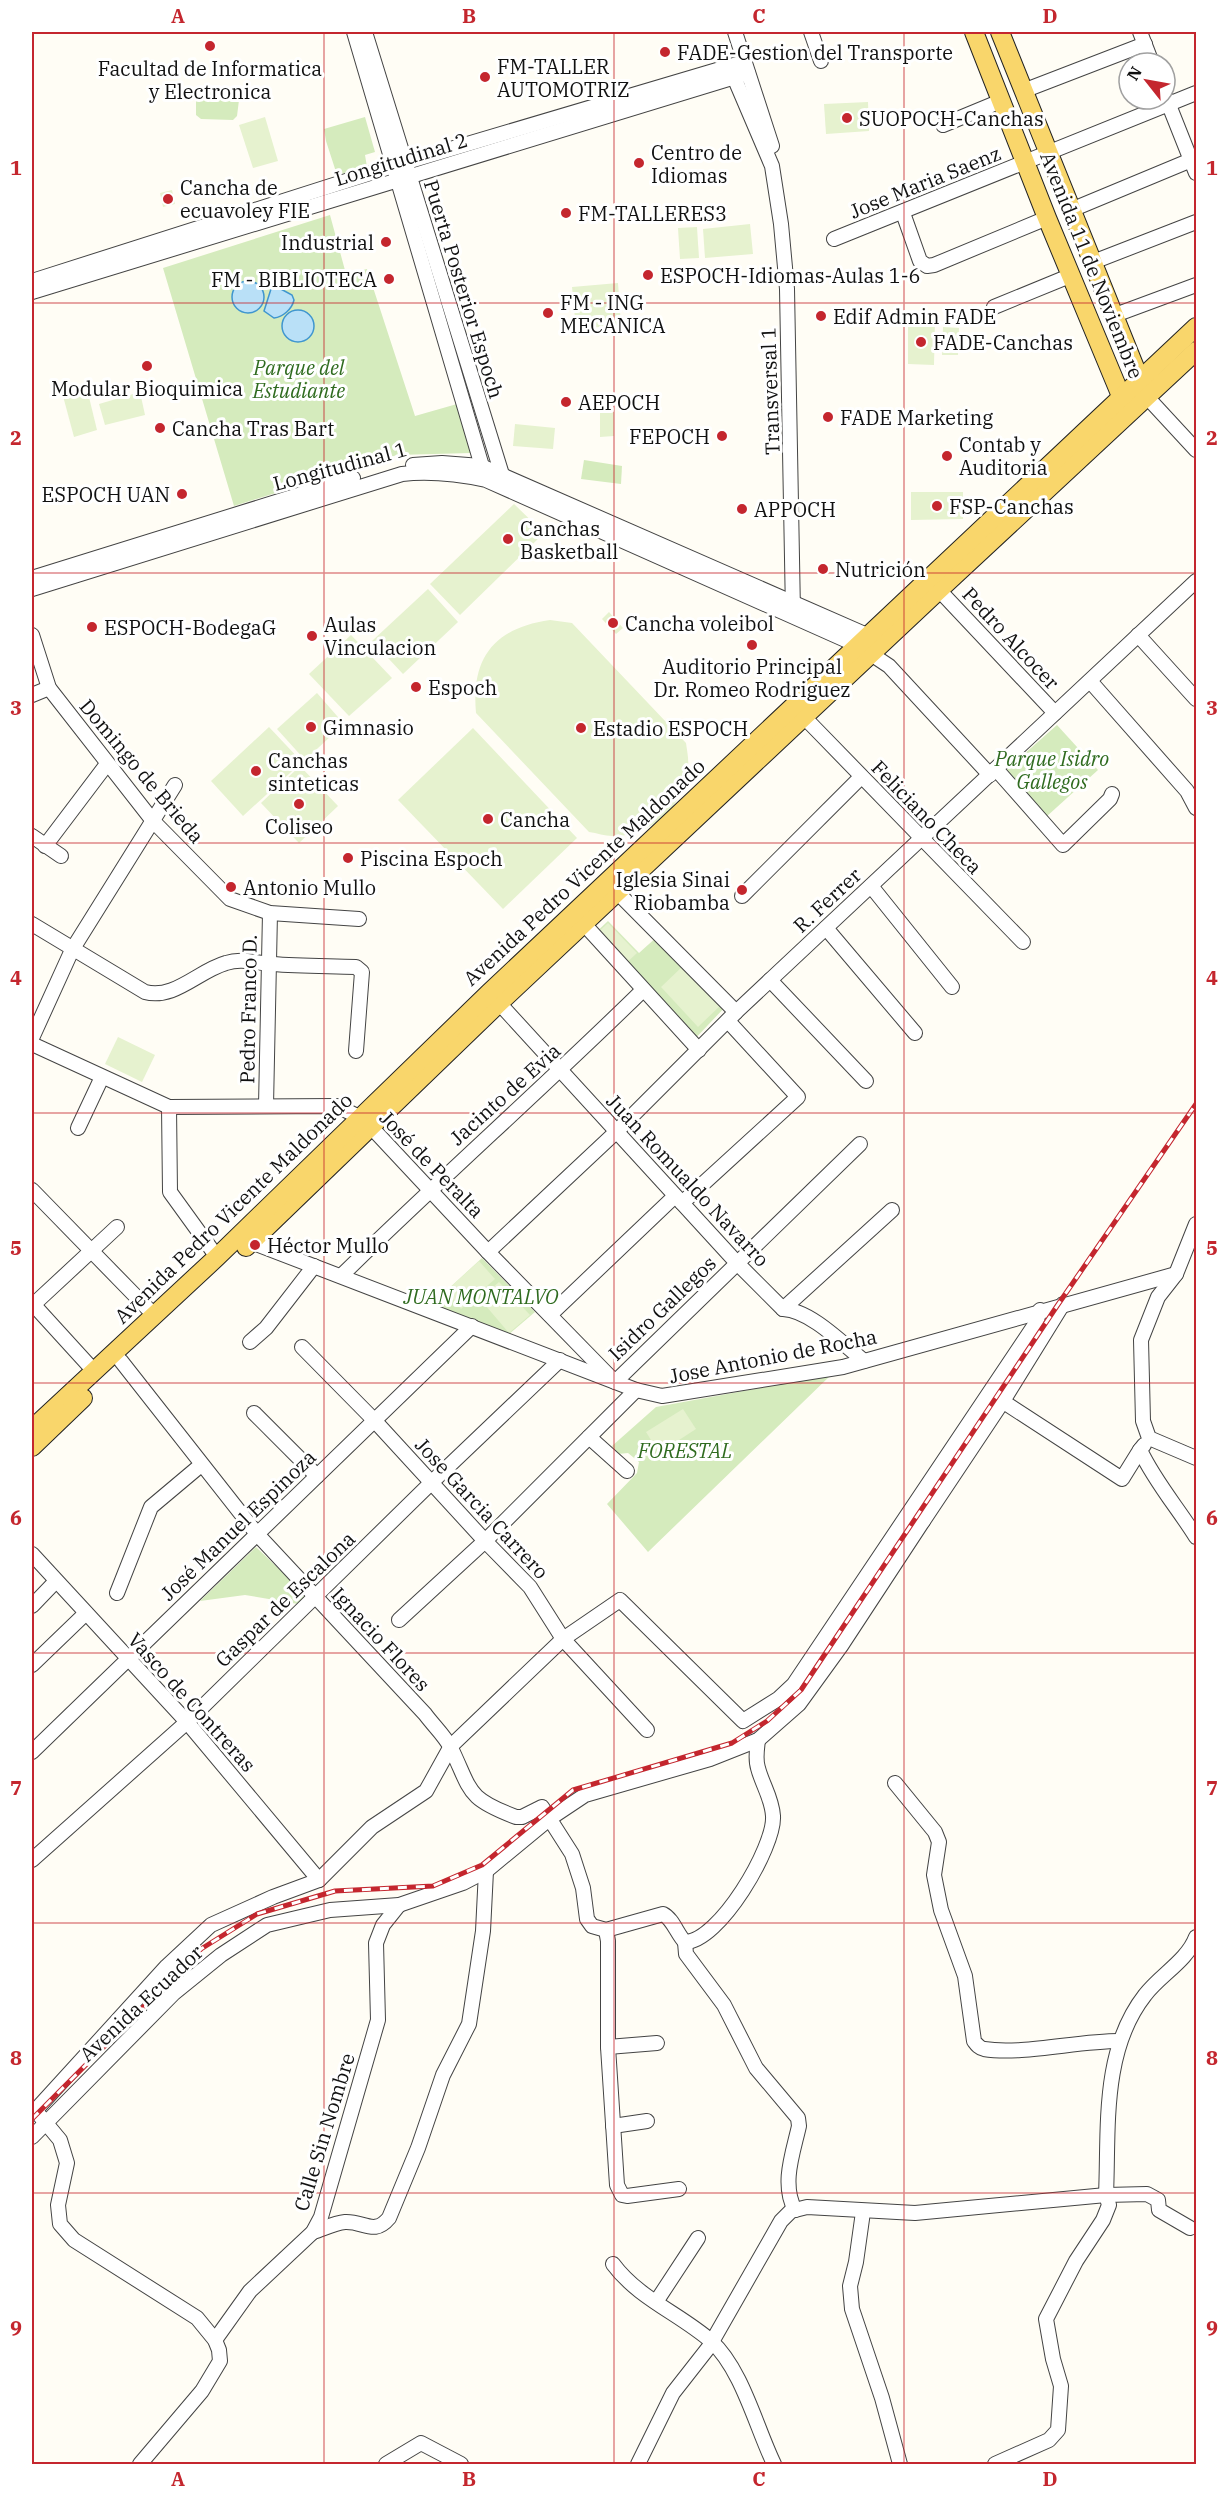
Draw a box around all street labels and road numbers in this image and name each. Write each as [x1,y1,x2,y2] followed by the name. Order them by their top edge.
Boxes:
[331,126,471,192] street label: Longitudinal 2
[845,139,1005,225] street label: Jose Maria Saenz
[1034,148,1150,382] street label: Avenida 11 de Noviembre
[418,176,510,402] street label: Puerta Posterior Espoch
[754,326,786,456] street label: Transversal 1
[270,435,410,497] street label: Longitudinal 1
[957,581,1066,695] street label: Pedro Alcocer
[74,693,210,849] street label: Domingo de Brieda
[457,753,711,991] street label: Avenida Pedro Vicente Maldonado
[866,754,988,880] street label: Feliciano Checa
[787,862,867,938] street label: R. Ferrer
[233,934,263,1084] street label: Pedro Franco D.
[444,1037,566,1151] street label: Jacinto de Evia
[108,1087,358,1329] street label: Avenida Pedro Vicente Maldonado
[601,1088,775,1272] street label: Juan Romualdo Navarro
[374,1104,490,1224] street label: José de Peralta
[602,1250,722,1366] street label: Isidro Gallegos
[667,1323,879,1389] street label: Jose Antonio de Rocha
[409,1431,555,1585] street label: Jose Garcia Carrero
[154,1444,322,1606] street label: José Manuel Espinoza
[209,1525,361,1673] street label: Gaspar de Escalona
[326,1581,436,1697] street label: Ignacio Flores
[122,1626,262,1778] street label: Vasco de Contreras
[73,1939,209,2067] street label: Avenida Ecuador
[287,2050,361,2214] street label: Calle Sin Nombre

